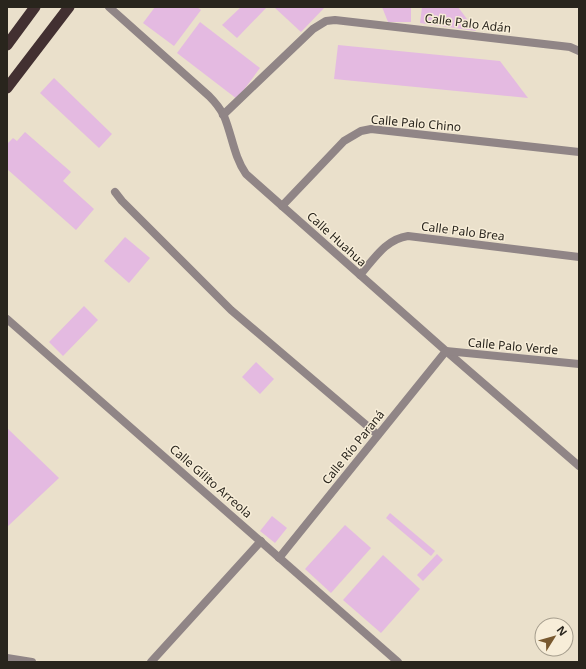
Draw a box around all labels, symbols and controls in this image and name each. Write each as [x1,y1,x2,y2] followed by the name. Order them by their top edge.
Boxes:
[424,9,512,37] street label: Calle Palo Adán
[370,111,462,135] street label: Calle Palo Chino
[303,208,371,270] street label: Calle Huahua
[420,217,506,245] street label: Calle Palo Brea
[467,334,559,358] street label: Calle Palo Verde
[318,406,388,488] street label: Calle Río Paraná
[166,440,256,522] street label: Calle Gilito Arreola
[534,617,574,657] north arrow
[554,623,571,639] text: N

